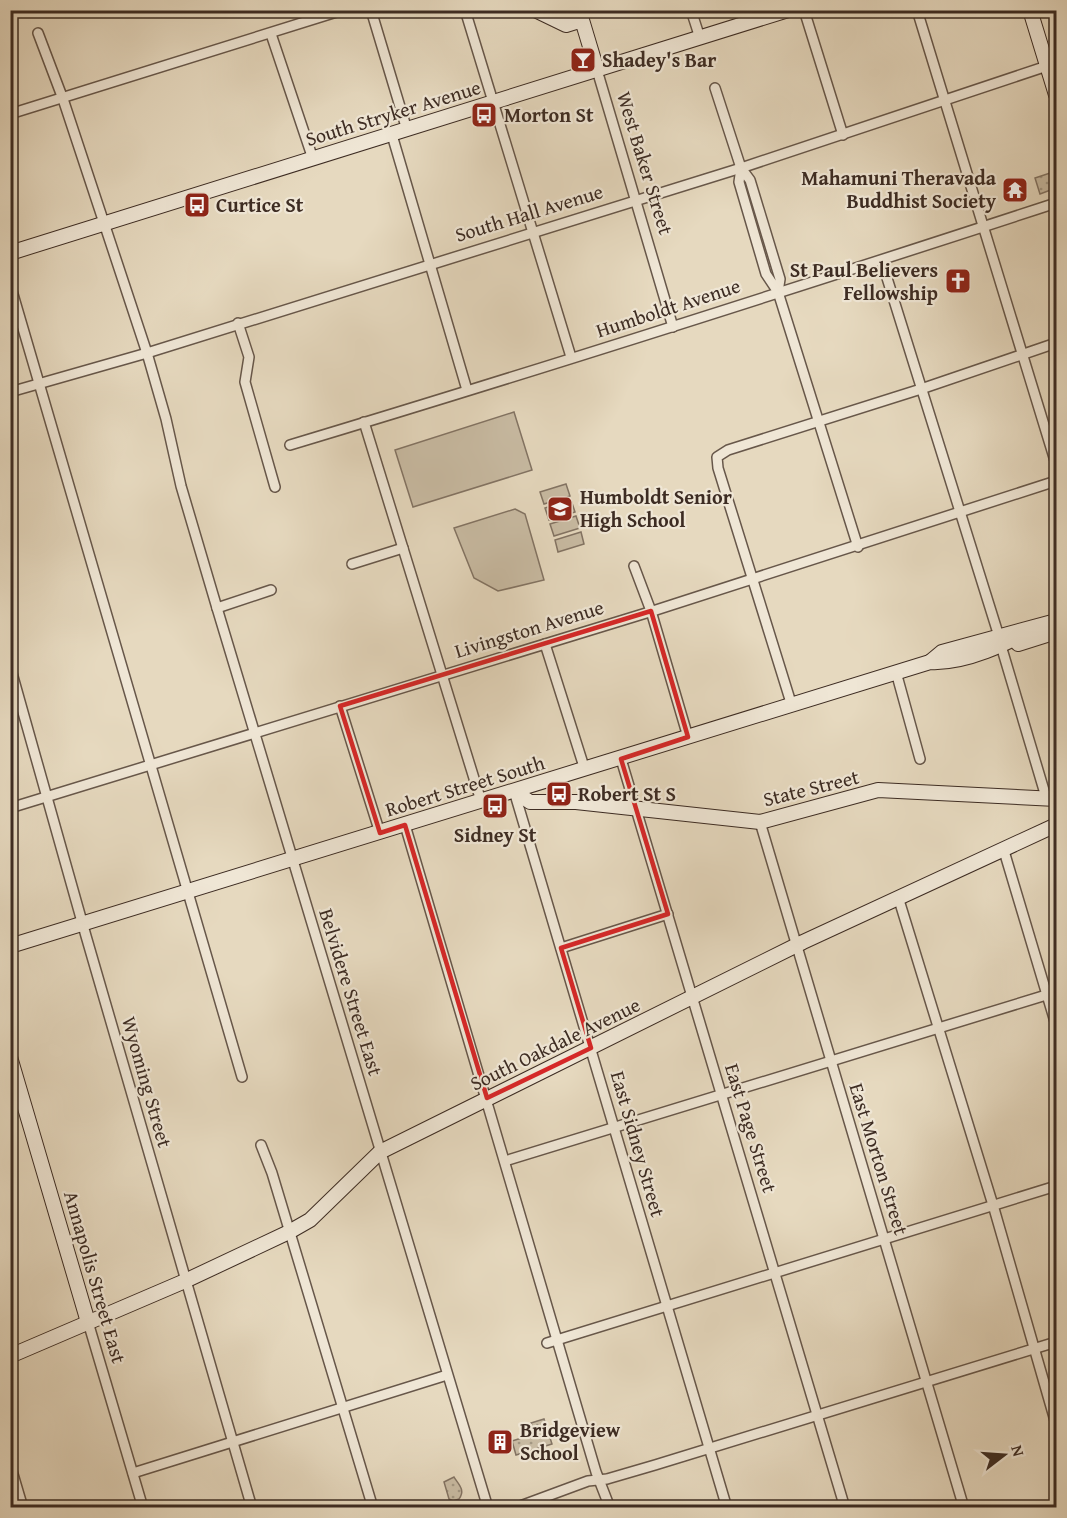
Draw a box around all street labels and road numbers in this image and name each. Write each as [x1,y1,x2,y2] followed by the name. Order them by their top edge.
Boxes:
[302,72,484,153] street label: South Stryker Avenue
[610,88,681,238] street label: West Baker Street
[451,176,606,249] street label: South Hall Avenue
[592,271,744,345] street label: Humboldt Avenue
[451,592,607,665] street label: Livingston Avenue
[382,747,548,824] street label: Robert Street South
[760,762,862,813] street label: State Street
[312,905,391,1079] street label: Belvidere Street East
[465,990,645,1097] street label: South Oakdale Avenue
[115,1013,180,1151] street label: Wyoming Street
[718,1060,785,1196] street label: East Page Street
[604,1067,673,1220] street label: East Sidney Street
[843,1079,916,1238] street label: East Morton Street
[57,1187,134,1367] street label: Annapolis Street East

